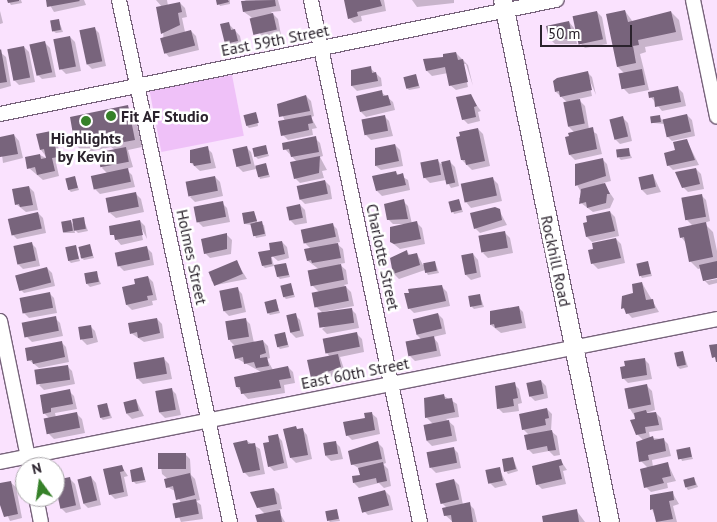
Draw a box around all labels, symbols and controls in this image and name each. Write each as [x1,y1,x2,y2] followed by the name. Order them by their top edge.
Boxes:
[542,15,634,47] scale bar
[219,20,331,60] street label: East 59th Street
[548,24,581,43] text: 50 m
[121,106,209,126] place label: Fit AF Studio
[105,110,117,122] marker: Fit AF Studio
[80,115,92,127] marker: Highlights by Kevin
[51,128,121,166] place label: Highlights by Kevin
[362,202,404,312] street label: Charlotte Street
[173,208,211,306] street label: Holmes Street
[537,214,575,308] street label: Rockhill Road
[299,353,411,393] street label: East 60th Street
[15,457,65,507] north arrow
[30,459,43,478] text: N

